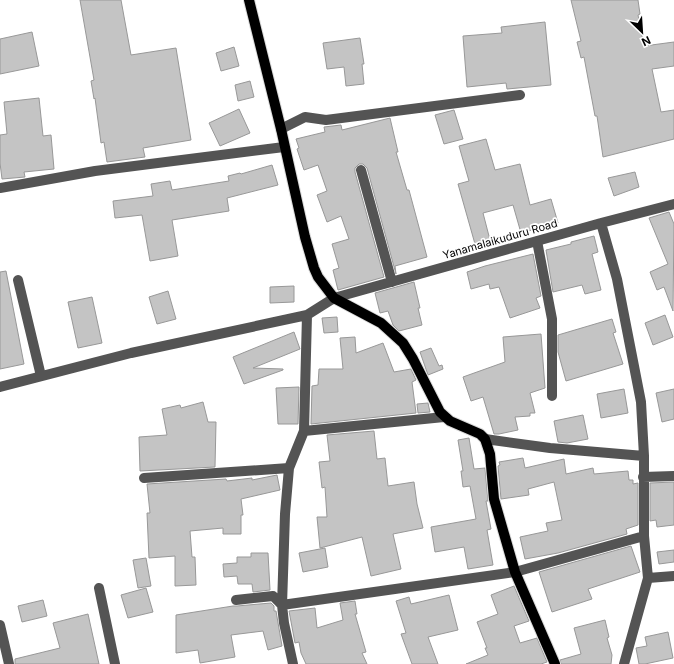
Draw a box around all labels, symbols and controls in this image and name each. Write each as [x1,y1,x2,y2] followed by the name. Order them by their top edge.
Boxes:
[622,12,662,52] north arrow
[639,33,653,49] text: N
[441,216,559,262] street label: Yanamalaikuduru Road

